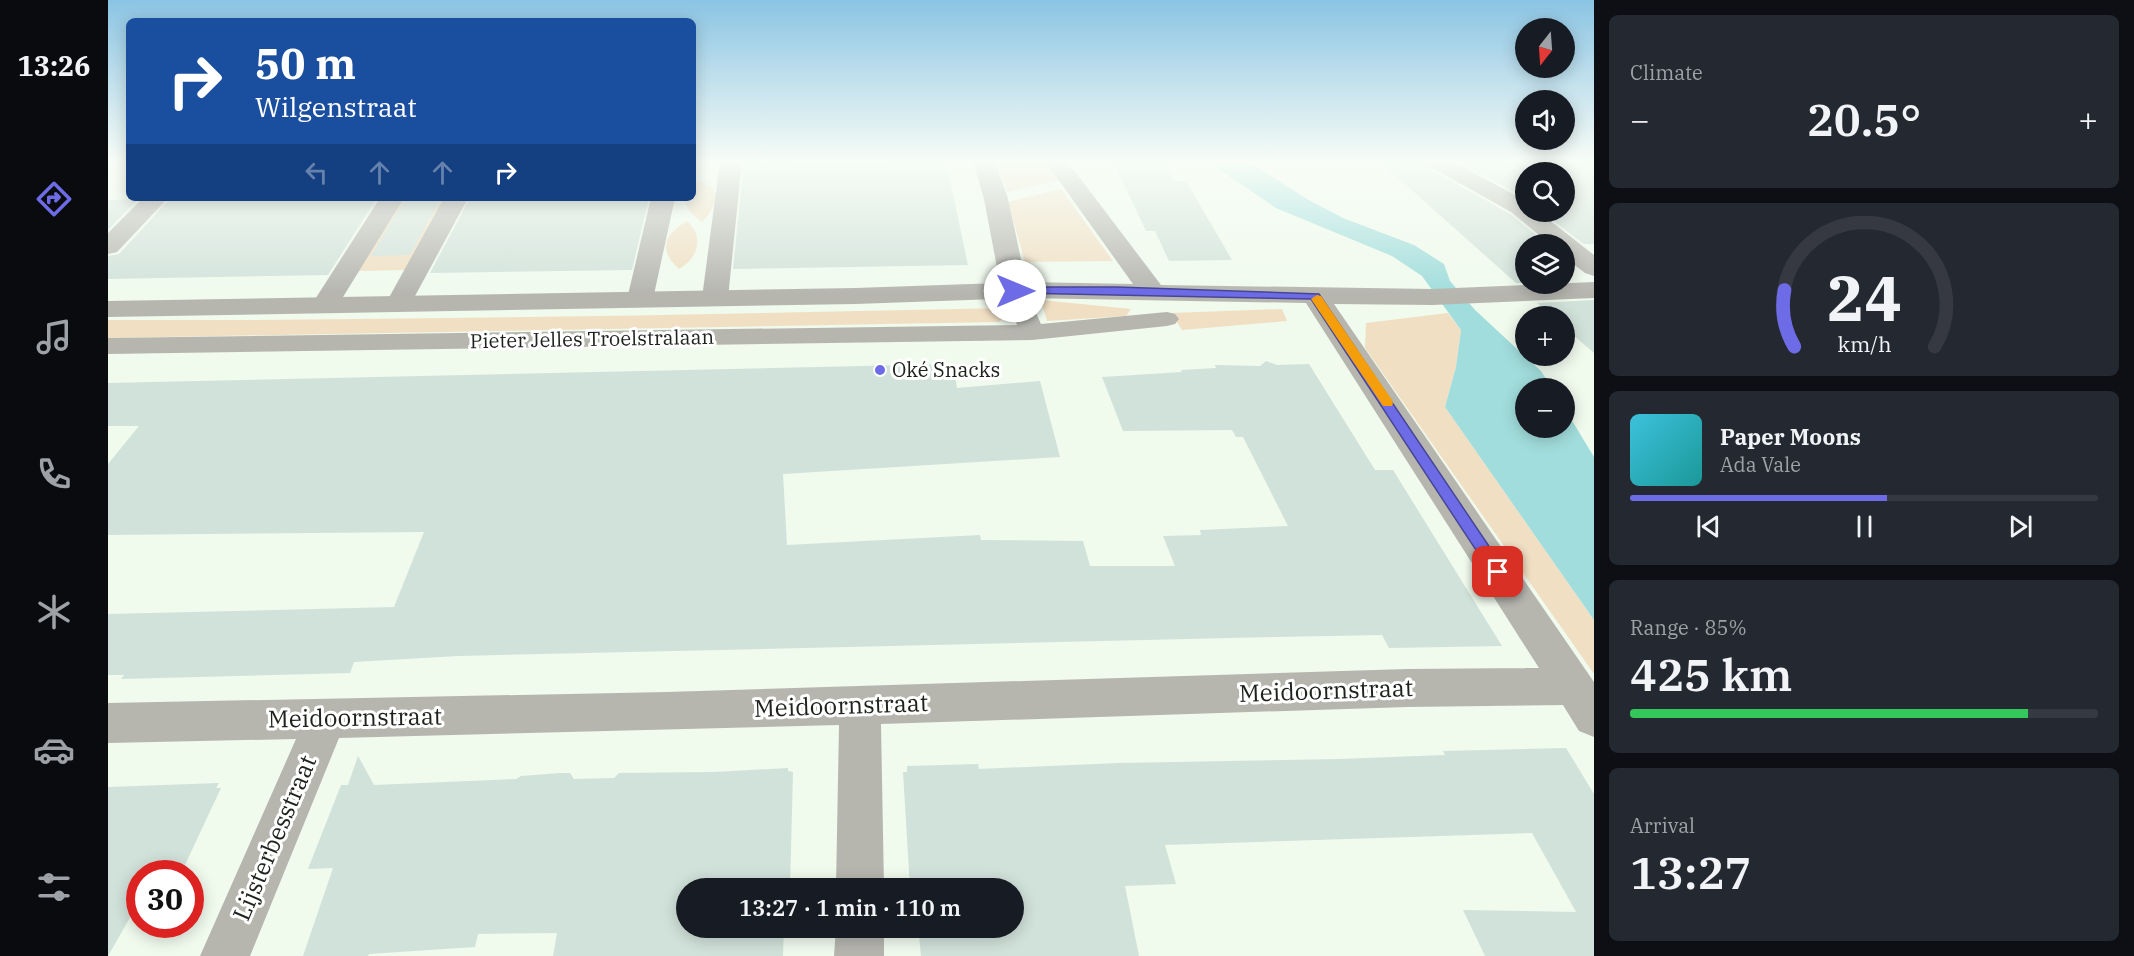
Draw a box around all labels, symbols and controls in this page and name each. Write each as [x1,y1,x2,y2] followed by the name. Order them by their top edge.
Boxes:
[1515,18,1575,78] north arrow
[1515,18,1575,438] map controls
[255,36,356,91] text: 50 m
[156,42,234,120] icon: right
[18,48,90,83] text: 13:26
[1630,59,1703,86] text: Climate
[255,89,417,124] text: Wilgenstraat
[1515,90,1575,150] button: sound
[1807,90,1921,148] text: 20.5°
[1630,98,1650,141] text: −
[2078,98,2098,141] text: +
[300,156,333,189] icon: left
[363,156,396,189] icon: ahead
[426,156,459,189] icon: ahead
[489,156,522,189] icon: right
[1515,162,1575,222] button: search
[33,178,75,220] icon: directions
[1515,234,1575,294] button: layers
[1827,257,1901,338] text: 24
[983,259,1047,323] position arrow
[1515,306,1575,366] button: +
[33,316,75,358] icon: music
[470,323,715,354] street label: Pieter Jelles Troelstralaan
[1837,330,1891,358] text: km/h
[892,356,1000,383] place label: Oké Snacks
[873,363,887,377] marker: Oké Snacks
[1515,378,1575,438] button: −
[1720,422,1861,451] text: Paper Moons
[1720,451,1801,478] text: Ada Vale
[33,453,75,495] icon: phone
[1692,510,1725,543] icon: previous
[1848,510,1881,543] icon: pause
[2004,510,2037,543] icon: next
[1472,546,1523,597] pin
[1481,555,1514,588] icon: arrive
[33,591,75,633] icon: climate
[1630,614,1747,641] text: Range · 85%
[1630,645,1792,703] text: 425 km
[1238,671,1414,709] street label: Meidoornstraat
[753,686,929,724] street label: Meidoornstraat
[268,699,442,735] street label: Meidoornstraat
[33,729,75,771] icon: car
[225,750,323,925] street label: Lijsterbesstraat
[1630,812,1695,839] text: Arrival
[1630,843,1751,901] text: 13:27
[126,860,204,938] speed limit sign: 30
[33,866,75,908] icon: filters
[739,893,961,922] text: 13:27 · 1 min · 110 m

